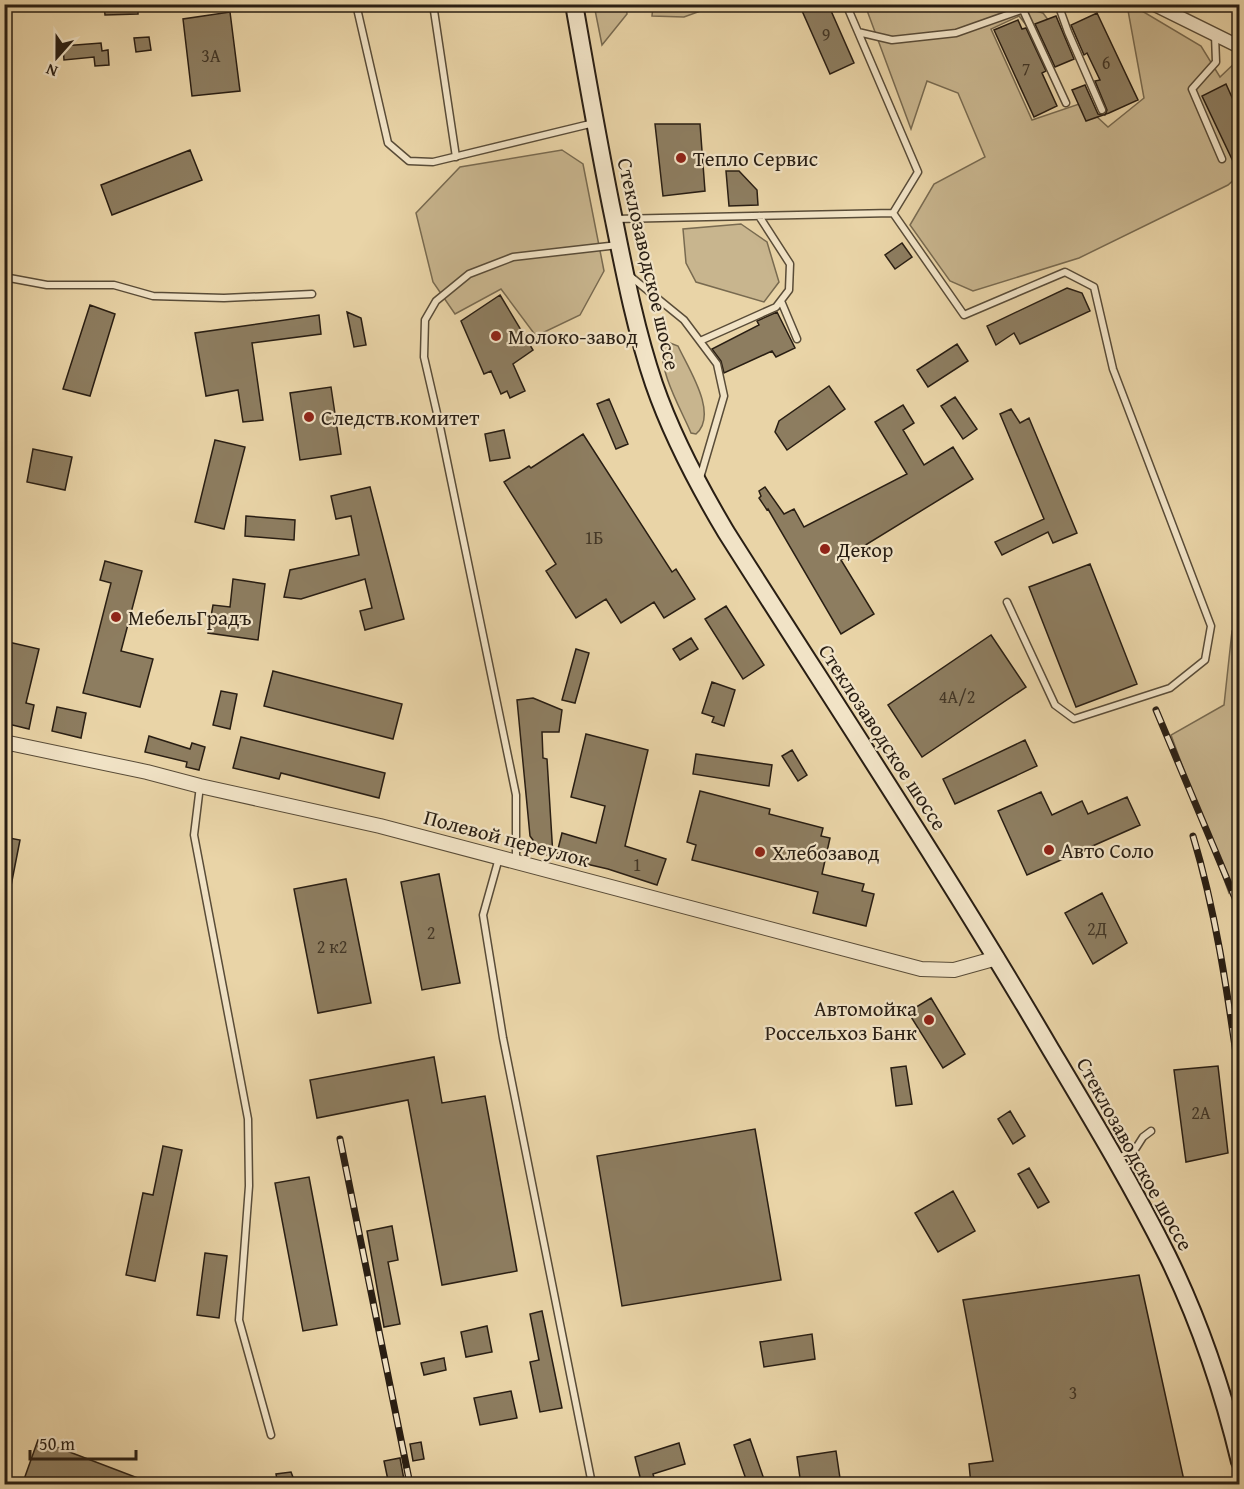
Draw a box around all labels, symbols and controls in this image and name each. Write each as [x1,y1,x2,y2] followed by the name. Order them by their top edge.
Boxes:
[822,21,830,48] house number: 9
[27,27,87,87] north arrow
[201,42,221,69] house number: 3А
[1102,49,1110,76] house number: 6
[1022,55,1030,82] house number: 7
[42,58,61,84] text: N
[693,143,818,174] place label: Тепло Сервис
[674,151,688,165] marker: Тепло Сервис
[610,155,689,373] street label: Стеклозаводское шоссе
[508,321,638,352] place label: Молоко-завод
[489,329,503,343] marker: Молоко-завод
[321,402,479,433] place label: Следств.комитет
[302,410,316,424] marker: Следств.комитет
[585,524,603,551] house number: 1Б
[836,534,893,565] place label: Декор
[818,542,832,556] marker: Декор
[128,602,252,633] place label: МебельГрадъ
[109,610,123,624] marker: МебельГрадъ
[811,638,955,836] street label: Стеклозаводское шоссе
[939,683,975,710] house number: 4А/2
[421,801,593,875] street label: Полевой переулок
[1061,835,1154,866] place label: Авто Соло
[772,837,880,868] place label: Хлебозавод
[1042,843,1056,857] marker: Авто Соло
[753,845,767,859] marker: Хлебозавод
[633,851,641,878] house number: 1
[1087,915,1107,942] house number: 2Д
[427,919,435,946] house number: 2
[317,933,347,960] house number: 2 к2
[765,993,917,1048] place label: Автомойка Россельхоз Банк
[922,1013,936,1027] marker: Автомойка Россельхоз Банк
[1069,1052,1201,1256] street label: Стеклозаводское шоссе
[1191,1099,1211,1126] house number: 2А
[1069,1379,1077,1406] house number: 3
[30,1423,136,1461] scale bar
[39,1430,75,1457] text: 50 m

